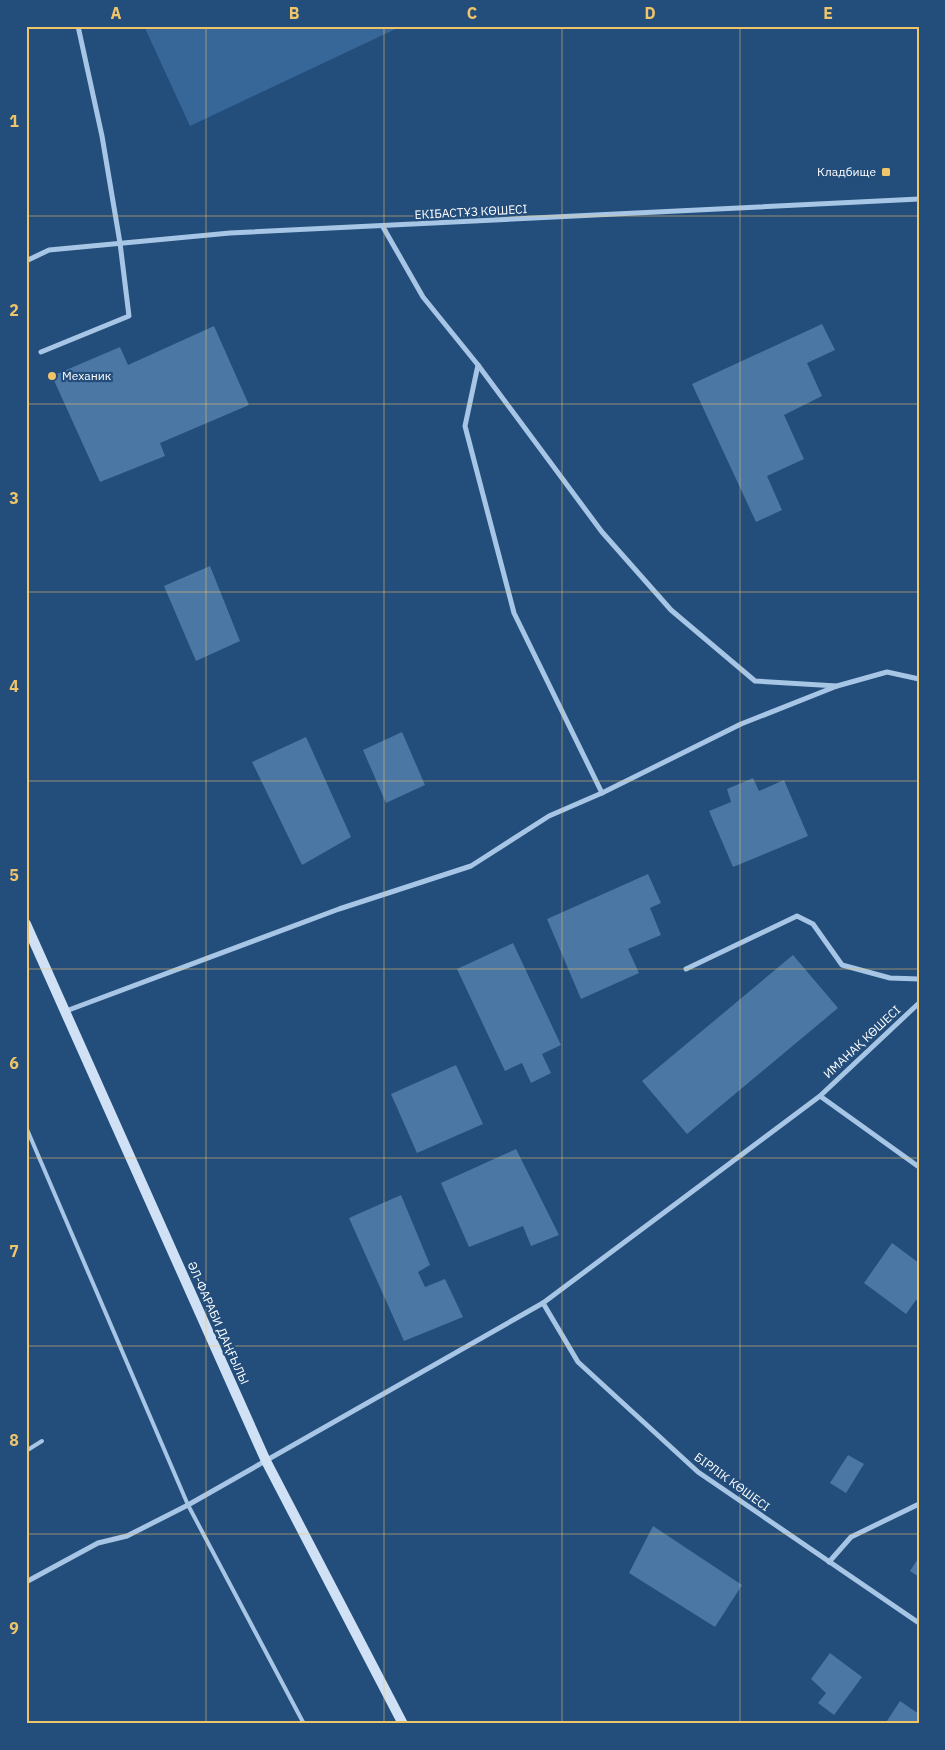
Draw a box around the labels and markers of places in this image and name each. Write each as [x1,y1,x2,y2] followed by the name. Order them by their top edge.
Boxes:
[817,164,876,179] place label: Кладбище
[880,166,892,178] marker: Кладбище
[62,368,112,383] place label: Механик
[46,370,58,382] marker: Механик

